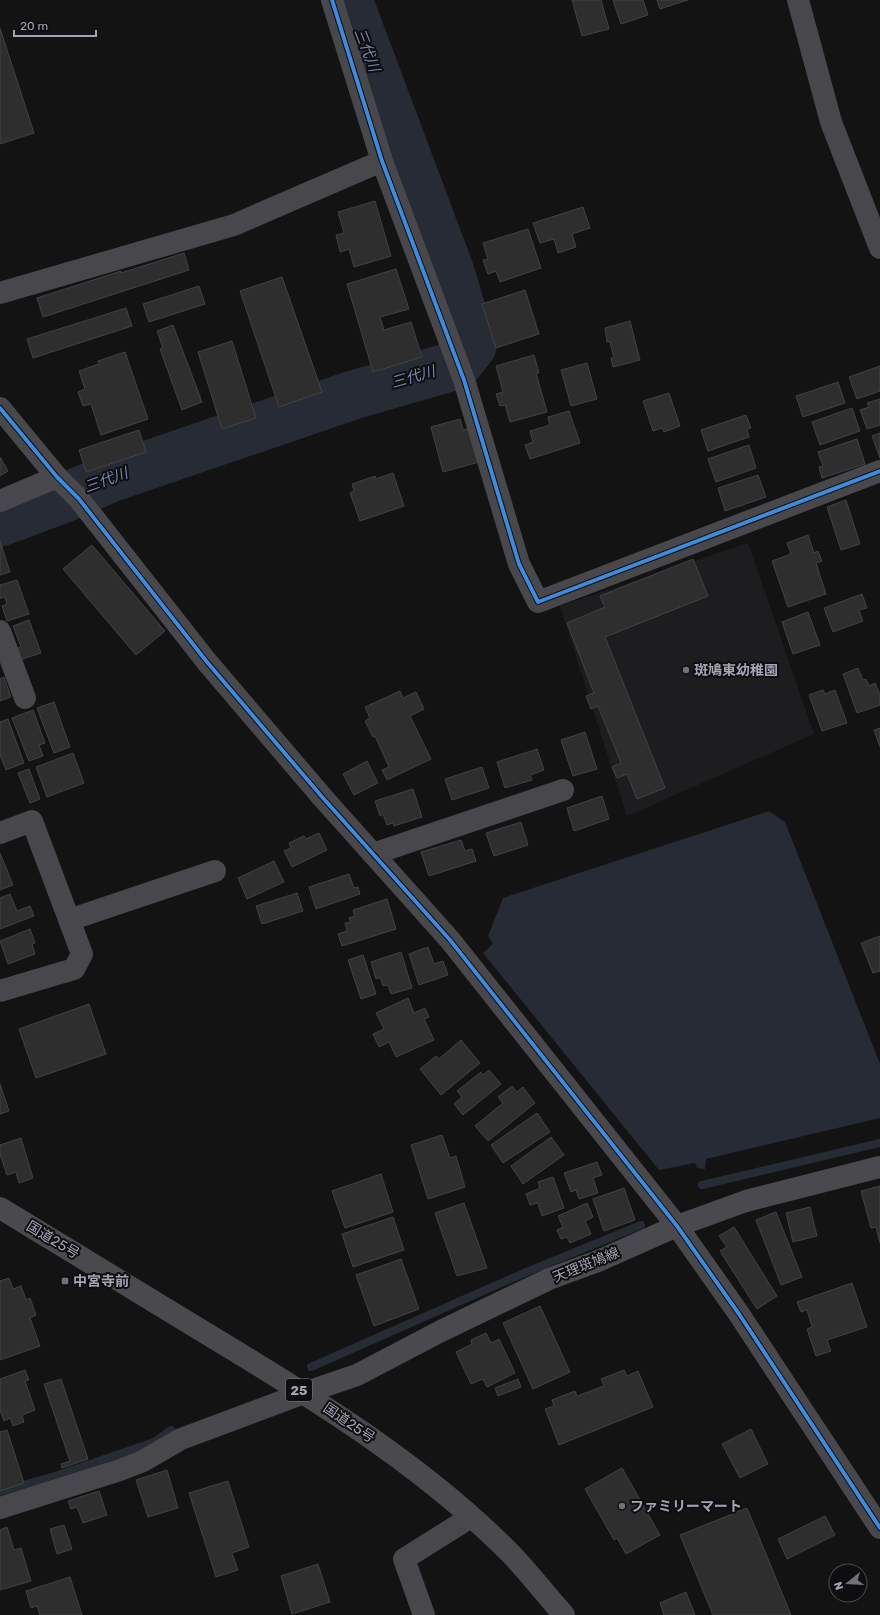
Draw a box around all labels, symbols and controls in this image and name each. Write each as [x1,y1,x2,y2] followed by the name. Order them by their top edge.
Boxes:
[14,12,96,38] scale bar
[20,19,48,33] text: 20 m
[351,26,384,76] water label: 三代川
[389,362,439,392] water label: 三代川
[82,463,132,496] water label: 三代川
[694,662,778,679] place label: 斑鳩東幼稚園
[681,665,691,675] marker: 斑鳩東幼稚園
[24,1218,82,1262] street label: 国道25号
[550,1244,622,1286] street label: 天理斑鳩線
[73,1273,129,1290] place label: 中宮寺前
[60,1276,70,1286] marker: 中宮寺前
[286,1379,312,1401] road number: 25
[320,1400,378,1446] street label: 国道25号
[630,1498,742,1515] place label: ファミリーマート
[617,1501,627,1511] marker: ファミリーマート
[828,1563,868,1603] north arrow
[832,1580,846,1592] text: N

